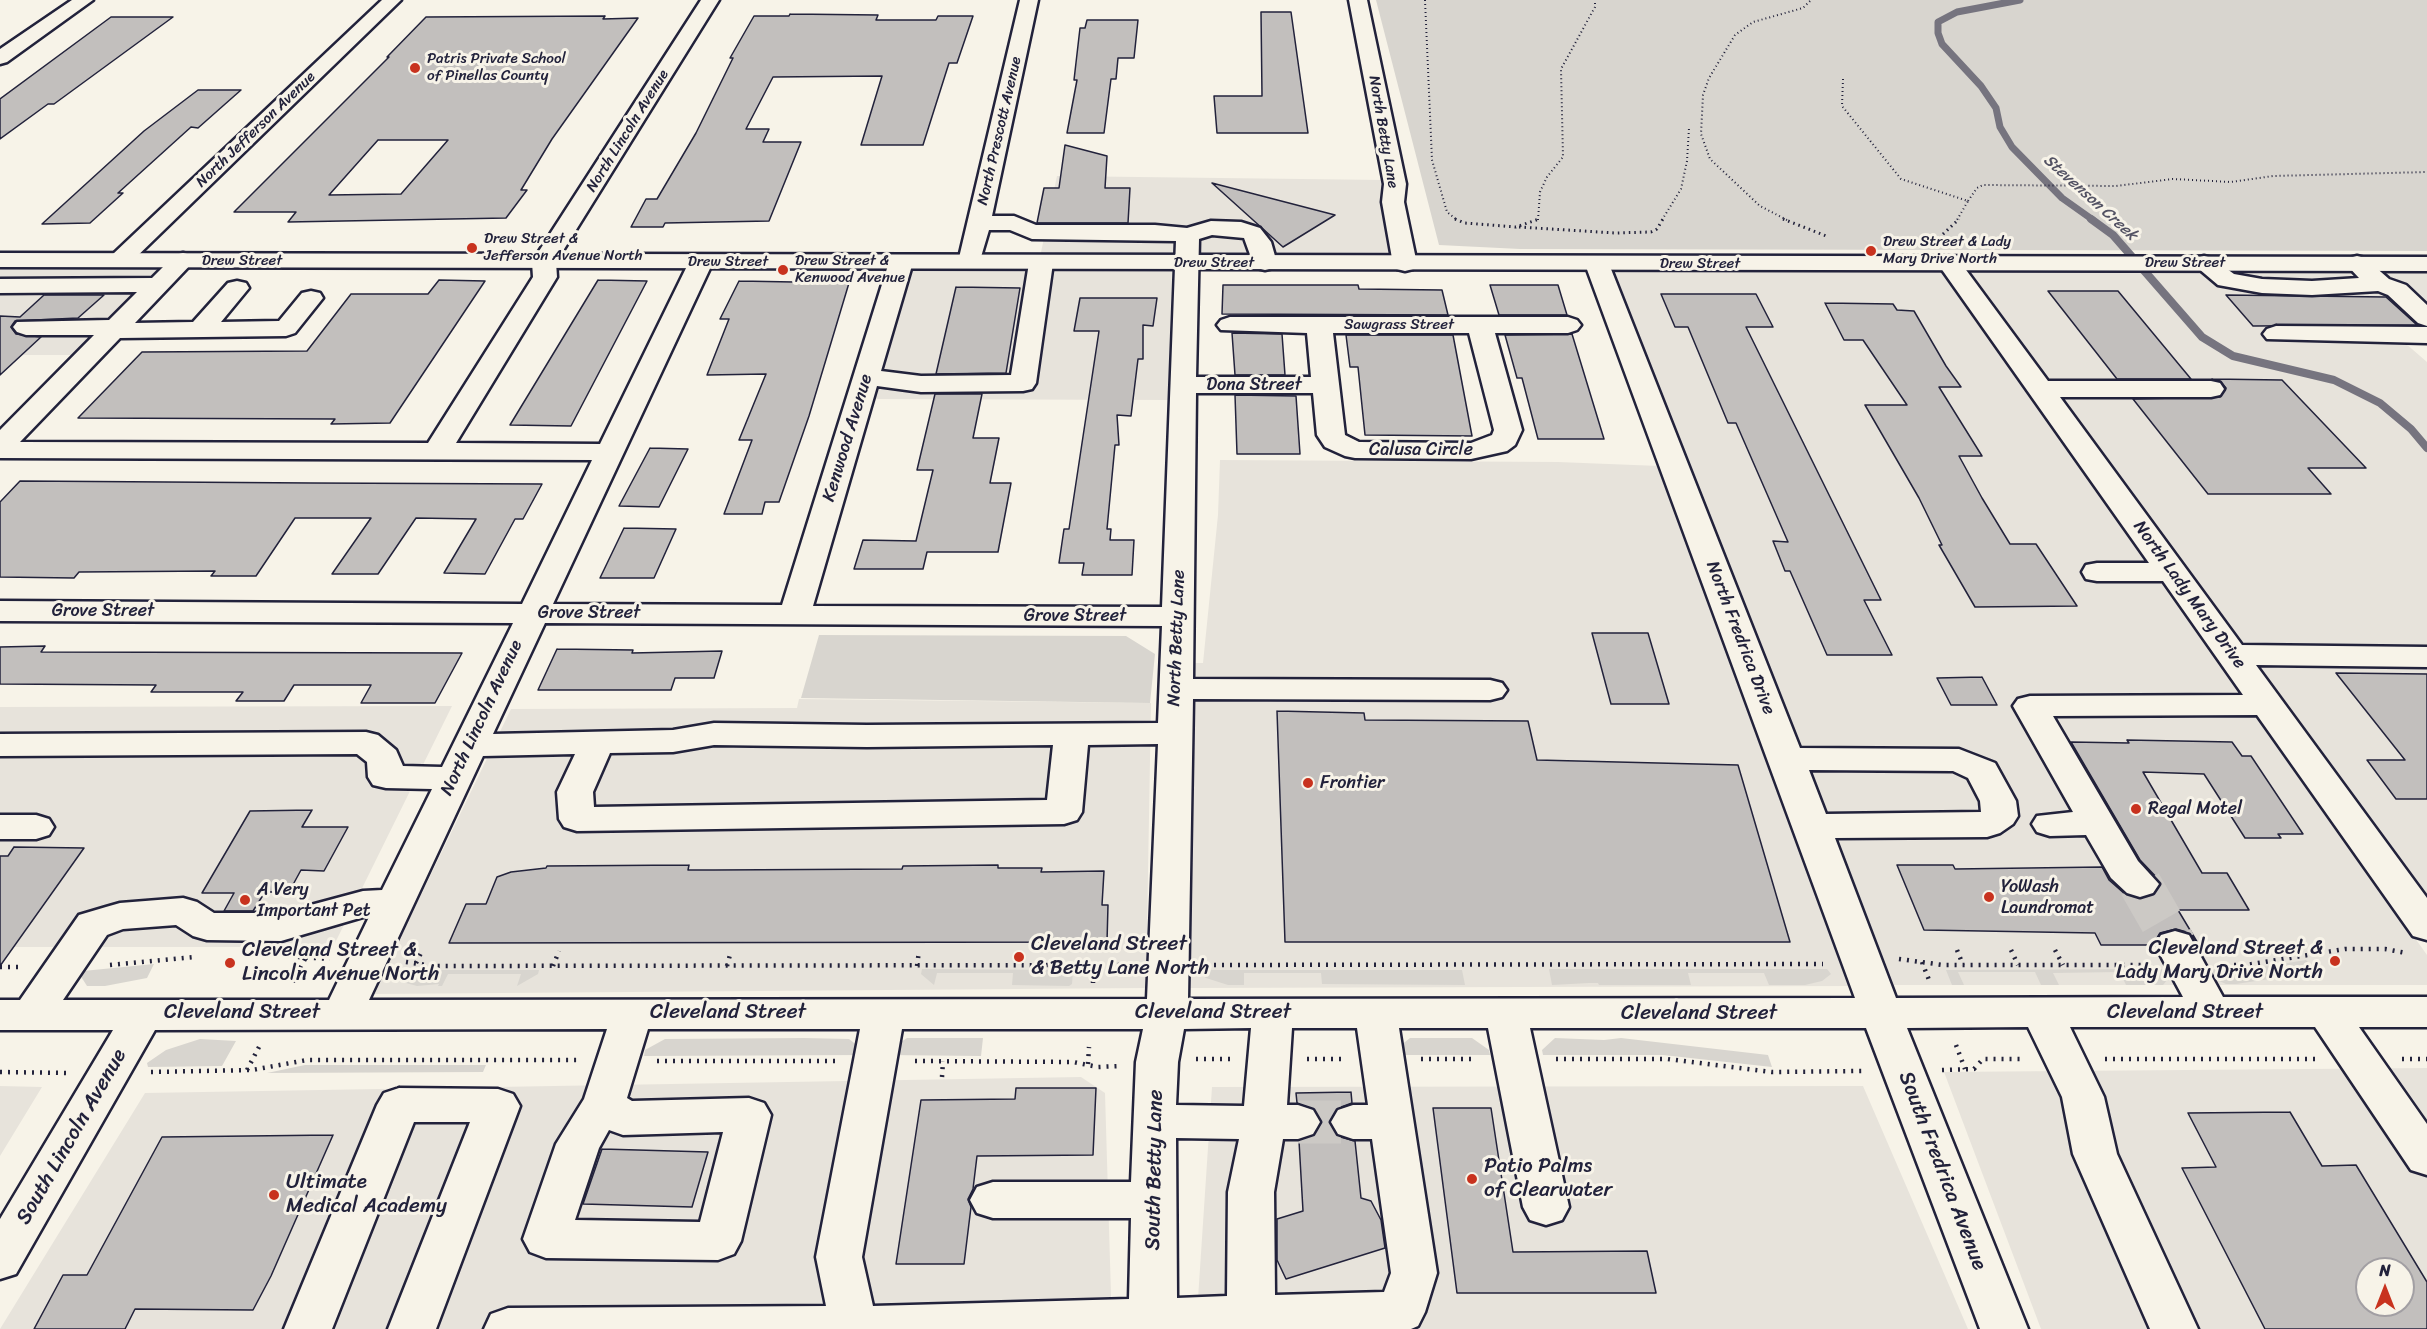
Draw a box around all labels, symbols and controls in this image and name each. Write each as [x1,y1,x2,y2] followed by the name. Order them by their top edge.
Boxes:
[427,50,566,85] place label: Patris Private School of Pinellas County
[974,55,1026,207] street label: North Prescott Avenue
[408,61,422,75] marker: Patris Private School of Pinellas County
[583,66,673,196] street label: North Lincoln Avenue
[193,68,319,192] street label: North Jefferson Avenue
[1364,74,1402,190] street label: North Betty Lane
[2039,151,2141,245] water label: Stevenson Creek
[484,230,643,265] place label: Drew Street & Jefferson Avenue North
[1883,233,2011,268] place label: Drew Street & Lady Mary Drive North
[465,241,479,255] marker: Drew Street & Jefferson Avenue North
[1864,244,1878,258] marker: Drew Street & Lady Mary Drive North
[202,252,282,270] street label: Drew Street
[795,252,905,287] place label: Drew Street & Kenwood Avenue
[688,253,768,271] street label: Drew Street
[1174,254,1254,272] street label: Drew Street
[2145,254,2225,272] street label: Drew Street
[1660,255,1740,273] street label: Drew Street
[776,263,790,277] marker: Drew Street & Kenwood Avenue
[1344,316,1454,334] street label: Sawgrass Street
[818,372,878,504] street label: Kenwood Avenue
[1206,374,1302,396] street label: Dona Street
[1369,439,1473,461] street label: Calusa Circle
[2128,517,2250,673] street label: North Lady Mary Drive
[1701,558,1779,718] street label: North Fredrica Drive
[1164,569,1190,707] street label: North Betty Lane
[52,600,154,622] street label: Grove Street
[538,602,640,624] street label: Grove Street
[1024,605,1126,627] street label: Grove Street
[436,637,528,799] street label: North Lincoln Avenue
[1320,772,1384,794] place label: Frontier
[1301,776,1315,790] marker: Frontier
[2148,798,2242,820] place label: Regal Motel
[2129,802,2143,816] marker: Regal Motel
[2001,876,2094,918] place label: YoWash Laundromat
[257,879,371,922] place label: A Very Important Pet
[1982,890,1996,904] marker: YoWash Laundromat
[238,893,252,907] marker: A Very Important Pet
[1031,932,1209,982] place label: Cleveland Street & Betty Lane North
[2116,936,2323,986] place label: Cleveland Street & Lady Mary Drive North
[242,938,439,988] place label: Cleveland Street & Lincoln Avenue North
[1012,950,1026,964] marker: Cleveland Street & Betty Lane North
[2328,954,2342,968] marker: Cleveland Street & Lady Mary Drive North
[223,956,237,970] marker: Cleveland Street & Lincoln Avenue North
[164,1000,320,1026] street label: Cleveland Street
[650,1000,806,1026] street label: Cleveland Street
[1135,1000,1291,1026] street label: Cleveland Street
[2107,1000,2263,1026] street label: Cleveland Street
[1621,1001,1777,1027] street label: Cleveland Street
[11,1045,133,1229] street label: South Lincoln Avenue
[1893,1068,1991,1274] street label: South Fredrica Avenue
[1141,1089,1169,1251] street label: South Betty Lane
[1484,1154,1612,1204] place label: Patio Palms of Clearwater
[286,1170,447,1220] place label: Ultimate Medical Academy
[1465,1172,1479,1186] marker: Patio Palms of Clearwater
[267,1188,281,1202] marker: Ultimate Medical Academy
[2379,1256,2391,1285] text: N
[2355,1257,2415,1317] north arrow

